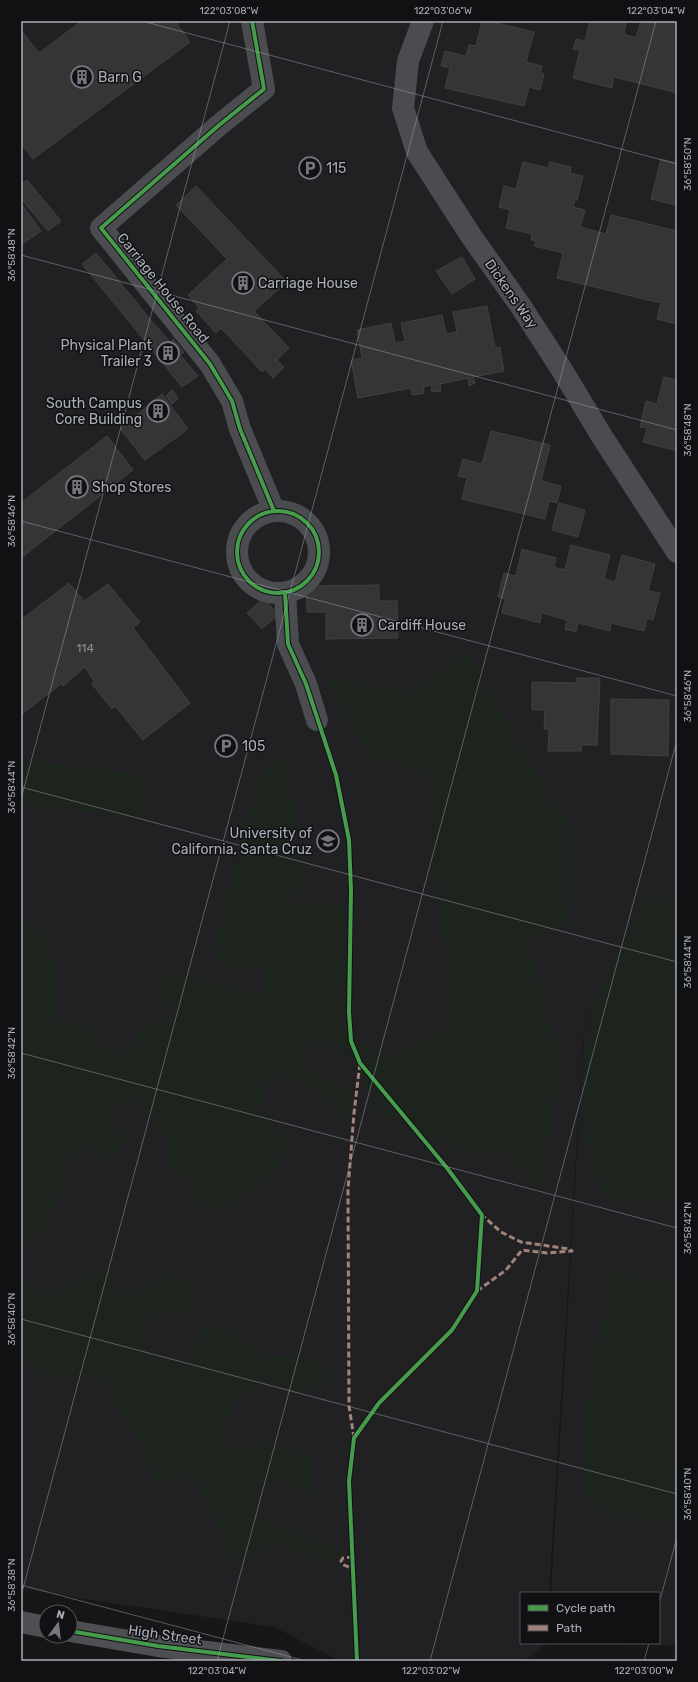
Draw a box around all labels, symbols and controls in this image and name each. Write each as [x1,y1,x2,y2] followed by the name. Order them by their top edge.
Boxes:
[200,5,258,17] text: 122°03'08"W
[414,5,472,17] text: 122°03'06"W
[627,5,685,17] text: 122°03'04"W
[69,64,95,90] building icon: Barn G
[98,69,142,86] place label: Barn G
[682,137,694,191] text: 36°58'50"N
[297,155,323,181] parking icon: 115
[326,160,346,177] place label: 115
[6,228,18,282] text: 36°58'48"N
[113,230,213,346] street label: Carriage House Road
[481,256,541,332] street label: Dickens Way
[230,270,256,296] building icon: Carriage House
[258,275,358,292] place label: Carriage House
[60,337,153,370] place label: Physical Plant Trailer 3
[155,340,181,366] building icon: Physical Plant Trailer 3
[46,395,142,428] place label: South Campus Core Building
[145,398,171,424] building icon: South Campus Core Building
[682,403,694,457] text: 36°58'48"N
[64,474,90,500] building icon: Shop Stores
[92,479,171,496] place label: Shop Stores
[6,495,18,547] text: 36°58'46"N
[349,612,375,638] building icon: Cardiff House
[378,617,466,634] place label: Cardiff House
[76,641,94,655] house number: 114
[682,670,694,722] text: 36°58'46"N
[213,733,239,759] parking icon: 105
[242,738,265,755] place label: 105
[6,761,18,813] text: 36°58'44"N
[171,825,313,858] place label: University of California, Santa Cruz
[315,828,341,854] school or university icon: University of California, Santa Cruz
[682,936,694,988] text: 36°58'44"N
[6,1027,18,1079] text: 36°58'42"N
[682,1202,694,1254] text: 36°58'42"N
[6,1292,18,1346] text: 36°58'40"N
[682,1467,694,1521] text: 36°58'40"N
[6,1558,18,1612] text: 36°58'38"N
[520,1592,660,1644] legend
[556,1601,615,1615] text: Cycle path
[38,1604,78,1644] north arrow
[55,1608,66,1622] text: N
[127,1621,203,1649] street label: High Street
[556,1621,582,1635] text: Path
[188,1665,246,1677] text: 122°03'04"W
[402,1665,460,1677] text: 122°03'02"W
[615,1665,673,1677] text: 122°03'00"W

